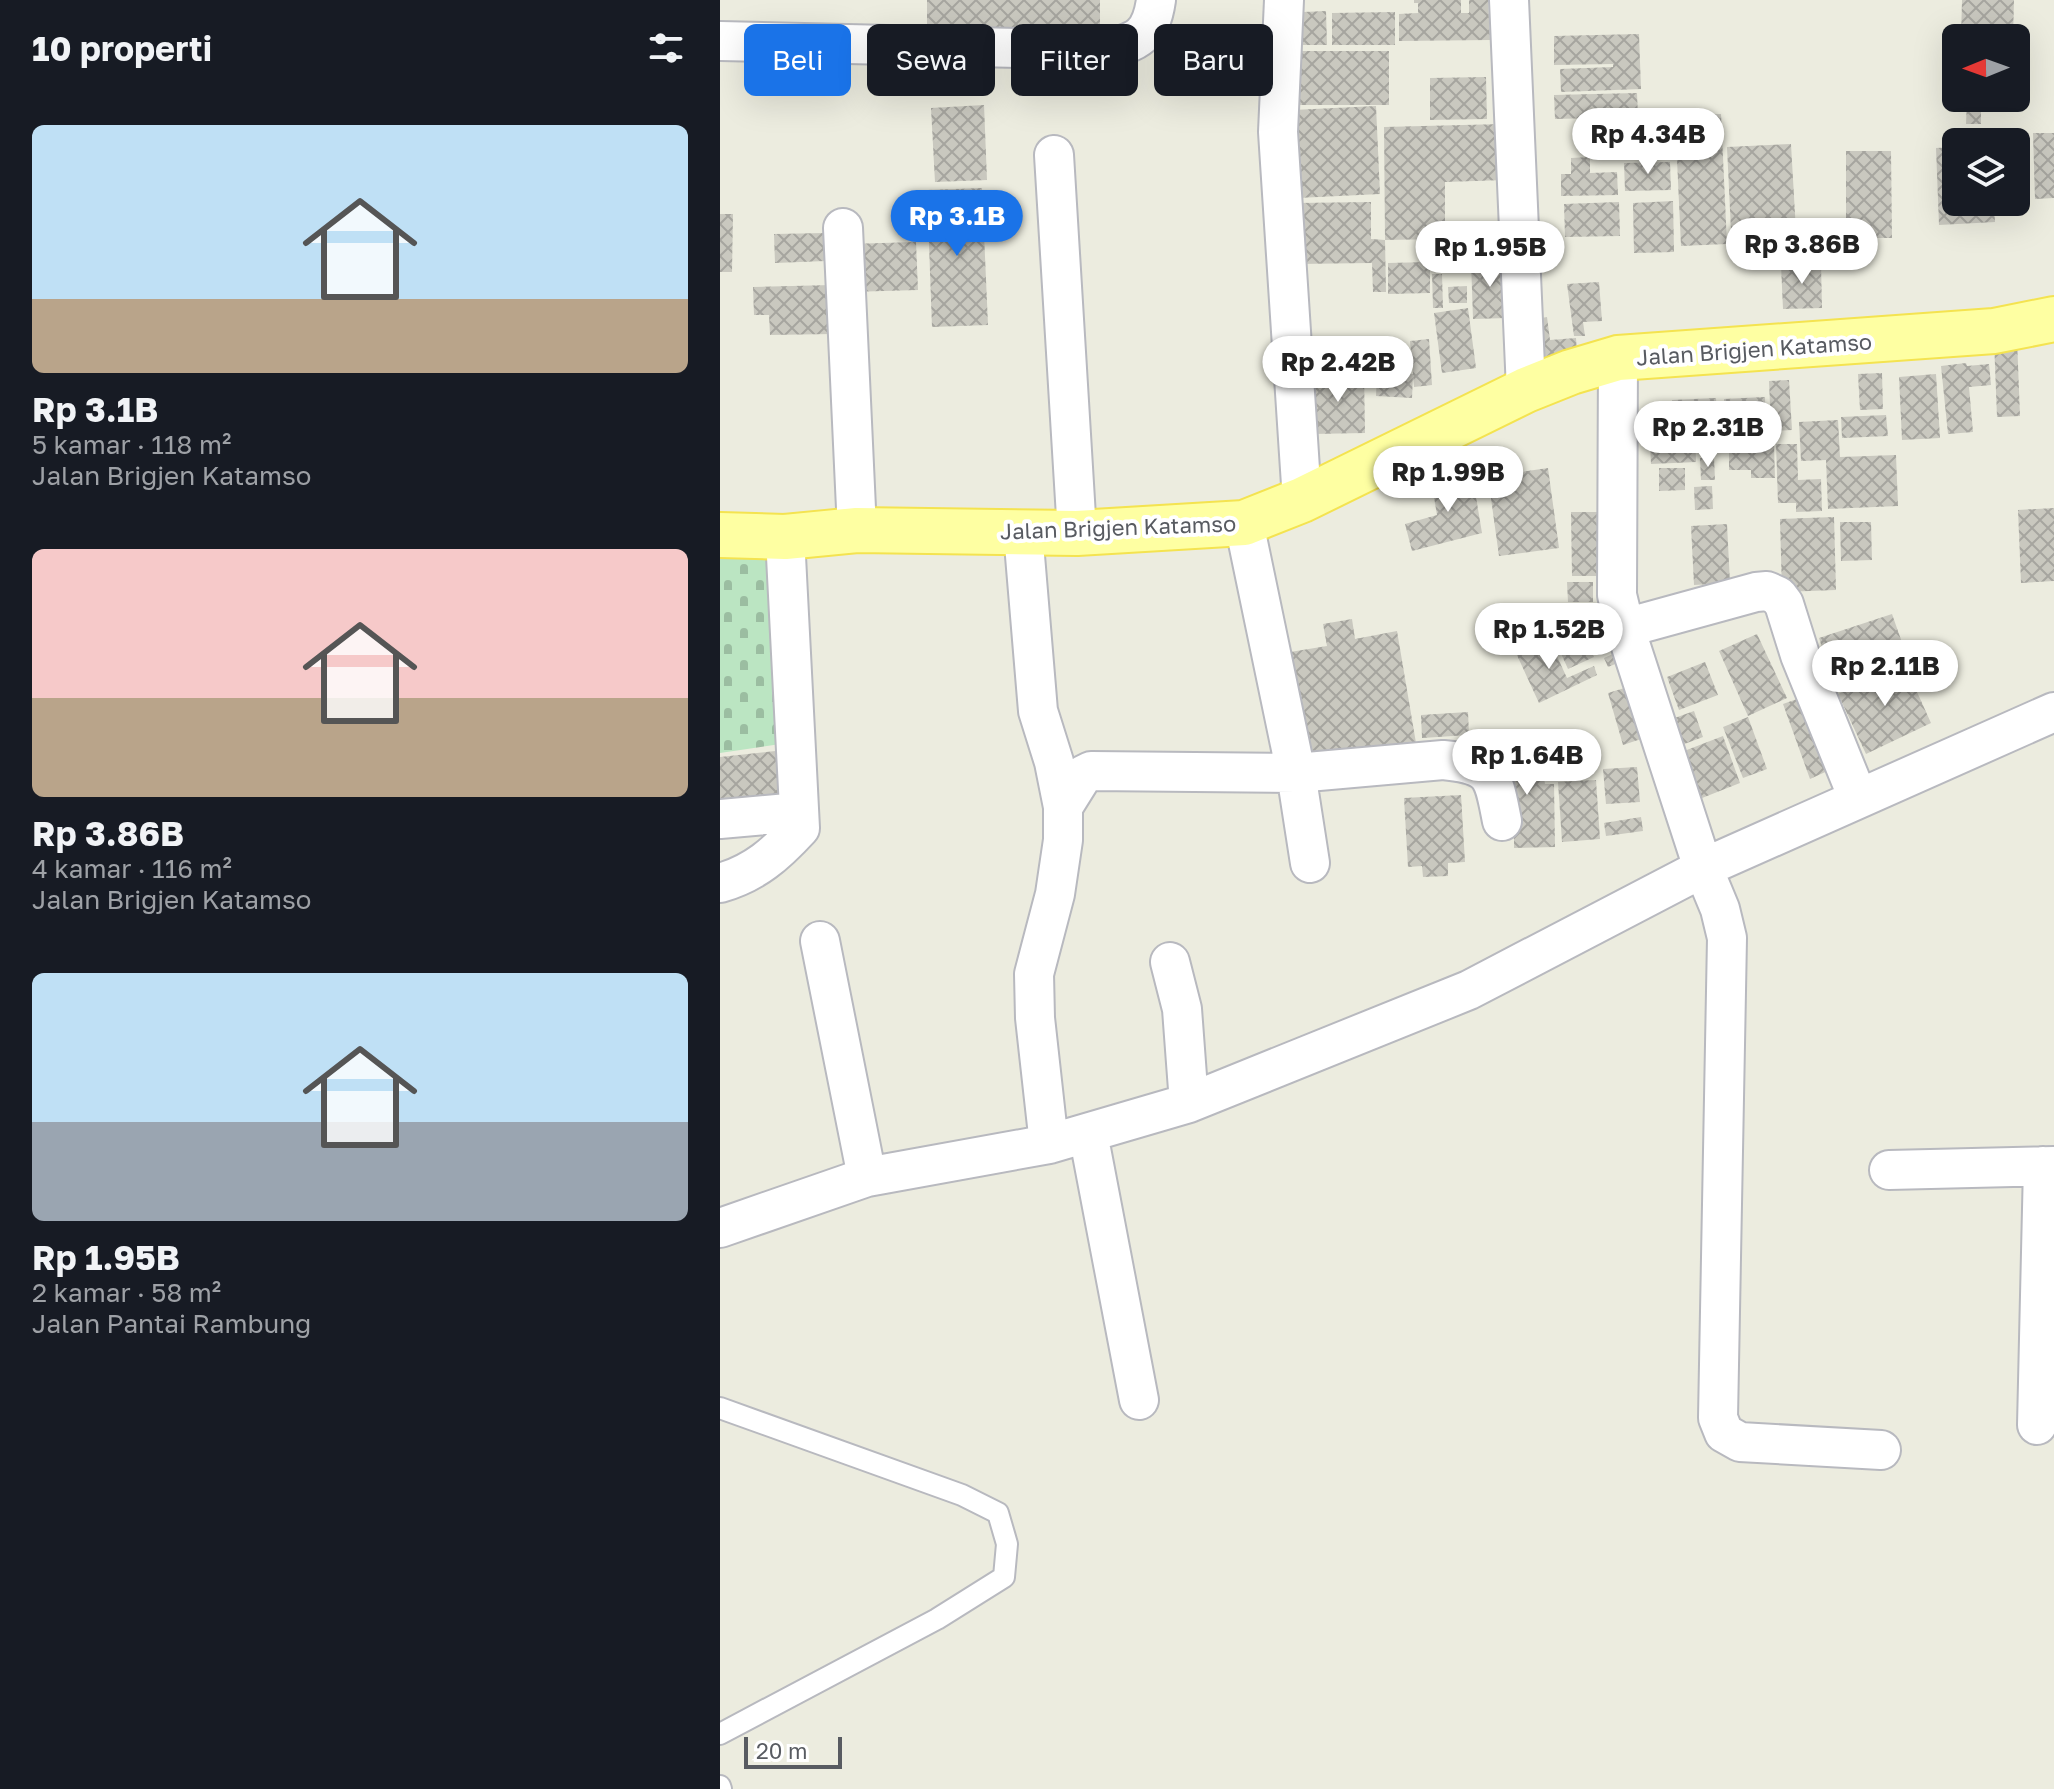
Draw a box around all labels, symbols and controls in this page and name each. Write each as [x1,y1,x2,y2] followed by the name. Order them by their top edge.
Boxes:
[744,24,851,96] chip: Beli
[867,24,995,96] chip: Sewa
[1011,24,1138,96] chip: Filter
[1154,24,1273,96] chip: Baru
[1942,24,2030,112] north arrow
[1942,24,2030,216] map controls
[644,26,688,70] icon: filters
[32,28,212,68] text: 10 properti
[1565,108,1731,176] pin: Rp 4.34B
[1590,118,1706,149] text: Rp 4.34B
[1942,128,2030,216] button: layers
[288,177,432,321] icon: home
[883,190,1031,258] pin: Rp 3.1B
[909,200,1005,231] text: Rp 3.1B
[1719,218,1885,286] pin: Rp 3.86B
[1407,221,1573,289] pin: Rp 1.95B
[1744,228,1860,259] text: Rp 3.86B
[1434,231,1546,262] text: Rp 1.95B
[1635,327,1873,371] street label: Jalan Brigjen Katamso
[1255,336,1421,404] pin: Rp 2.42B
[1280,346,1396,377] text: Rp 2.42B
[32,389,158,429] text: Rp 3.1B
[1625,401,1791,469] pin: Rp 2.31B
[1652,411,1764,442] text: Rp 2.31B
[32,429,231,460] text: 5 kamar · 118 m²
[1365,446,1531,514] pin: Rp 1.99B
[1391,456,1505,487] text: Rp 1.99B
[32,460,311,491] text: Jalan Brigjen Katamso
[999,509,1237,545] street label: Jalan Brigjen Katamso
[288,601,432,745] icon: home
[1466,603,1632,671] pin: Rp 1.52B
[1493,613,1605,644] text: Rp 1.52B
[1802,640,1968,708] pin: Rp 2.11B
[1830,650,1940,681] text: Rp 2.11B
[1444,729,1610,797] pin: Rp 1.64B
[1470,739,1584,770] text: Rp 1.64B
[32,813,184,853] text: Rp 3.86B
[32,853,232,884] text: 4 kamar · 116 m²
[32,884,311,915] text: Jalan Brigjen Katamso
[288,1025,432,1169] icon: home
[32,1237,180,1277] text: Rp 1.95B
[32,1277,221,1308] text: 2 kamar · 58 m²
[32,1308,311,1339] text: Jalan Pantai Rambung
[744,1733,842,1769] scale bar
[756,1737,807,1764] text: 20 m

